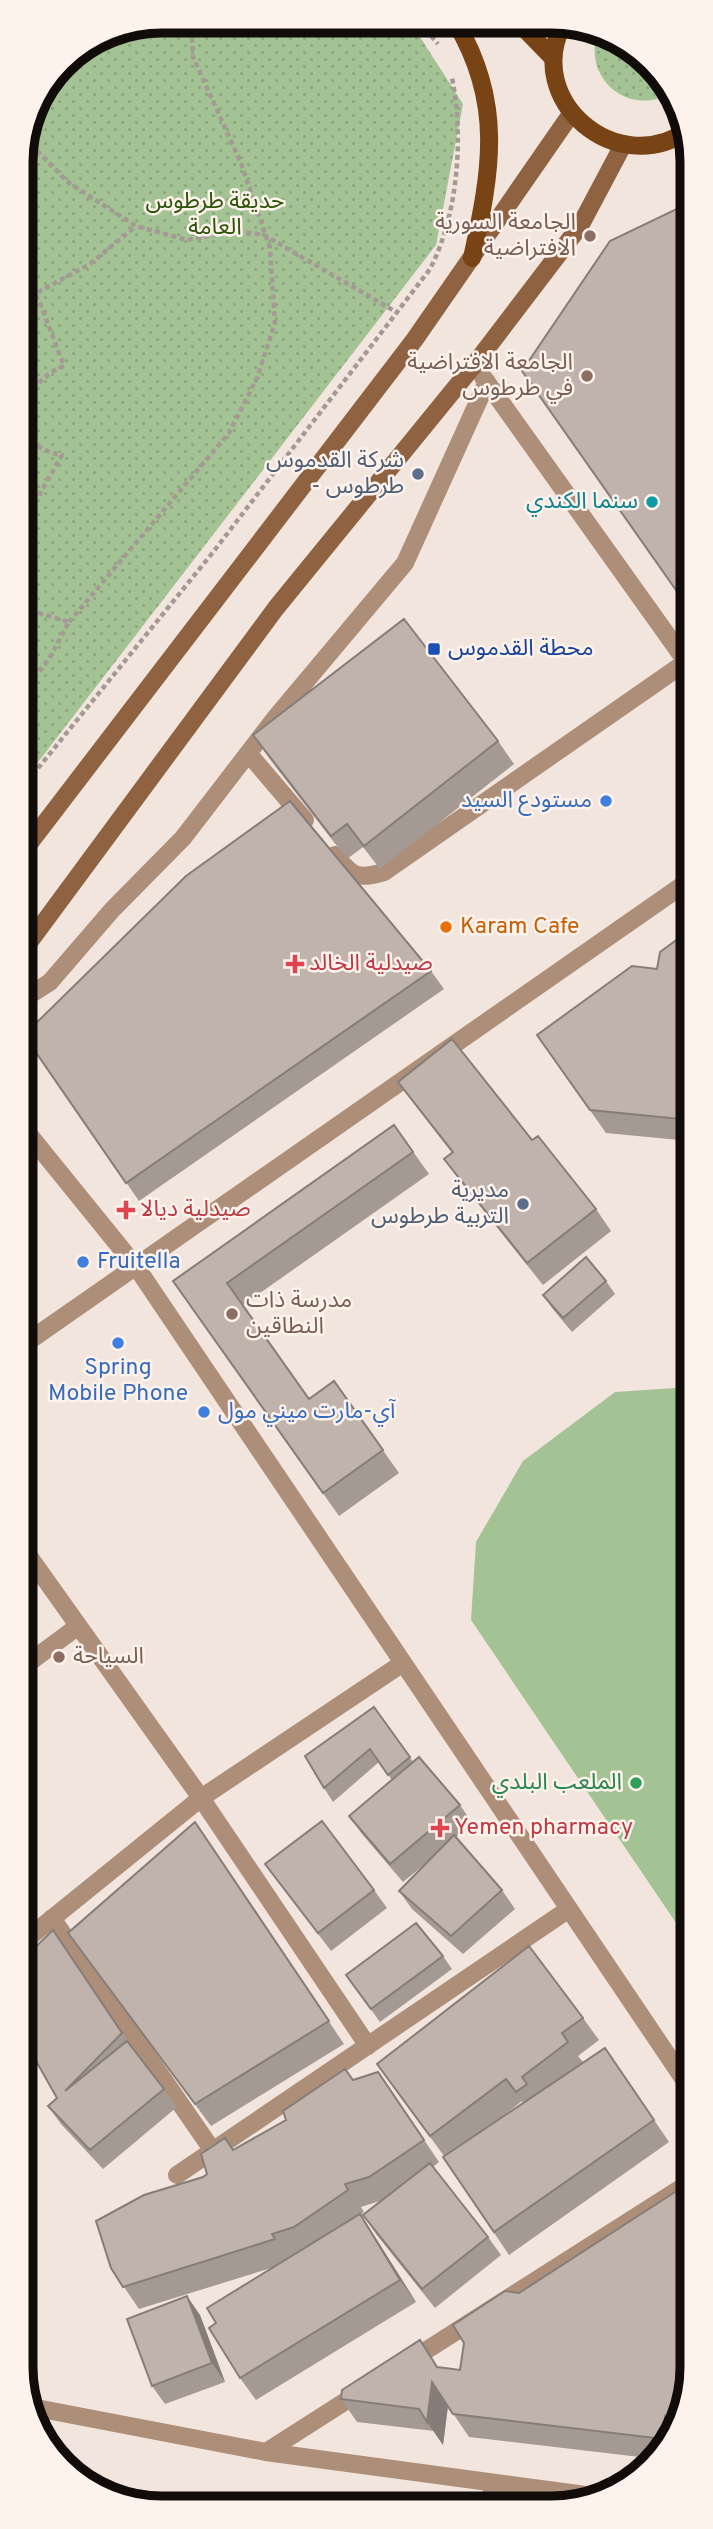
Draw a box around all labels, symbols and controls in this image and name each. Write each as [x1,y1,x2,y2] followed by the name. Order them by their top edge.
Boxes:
[146,188,284,243] park label: حديقة طرطوس العامة
[435,209,576,264] place label: الجامعة السورية الافتراضية
[582,228,598,244] marker: الجامعة السورية الافتراضية
[407,349,573,404] place label: الجامعة الافتراضية في طرطوس
[579,368,595,384] marker: الجامعة الافتراضية في طرطوس
[266,447,404,502] place label: شركة القدموس - طرطوس
[410,466,426,482] marker: شركة القدموس - طرطوس
[526,488,638,517] place label: سنما الكندي
[644,494,660,510] marker: سنما الكندي
[448,635,593,664] place label: محطة القدموس
[426,641,442,657] marker: محطة القدموس
[461,787,592,816] place label: مستودع السيد
[598,793,614,809] marker: مستودع السيد
[460,913,579,942] place label: Karam Cafe
[438,919,454,935] marker: Karam Cafe
[309,950,433,979] place label: صيدلية الخالد
[287,956,303,972] marker: صيدلية الخالد
[371,1177,509,1232] place label: مديرية التربية طرطوس
[140,1196,251,1225] place label: صيدلية ديالا
[515,1196,531,1212] marker: مديرية التربية طرطوس
[118,1202,134,1218] marker: صيدلية ديالا
[97,1248,181,1277] place label: Fruitella
[75,1254,91,1270] marker: Fruitella
[246,1287,352,1342] place label: مدرسة ذات النطاقين
[224,1306,240,1322] marker: مدرسة ذات النطاقين
[110,1335,126,1351] marker: Spring Mobile Phone
[48,1354,188,1409] place label: Spring Mobile Phone
[218,1398,397,1427] place label: آي-مارت ميني مول
[196,1404,212,1420] marker: آي-مارت ميني مول
[73,1643,144,1672] place label: السياحة
[51,1649,67,1665] marker: السياحة
[492,1769,622,1798] place label: الملعب البلدي
[628,1775,644,1791] marker: الملعب البلدي
[454,1814,633,1843] place label: Yemen pharmacy
[432,1820,448,1836] marker: Yemen pharmacy

